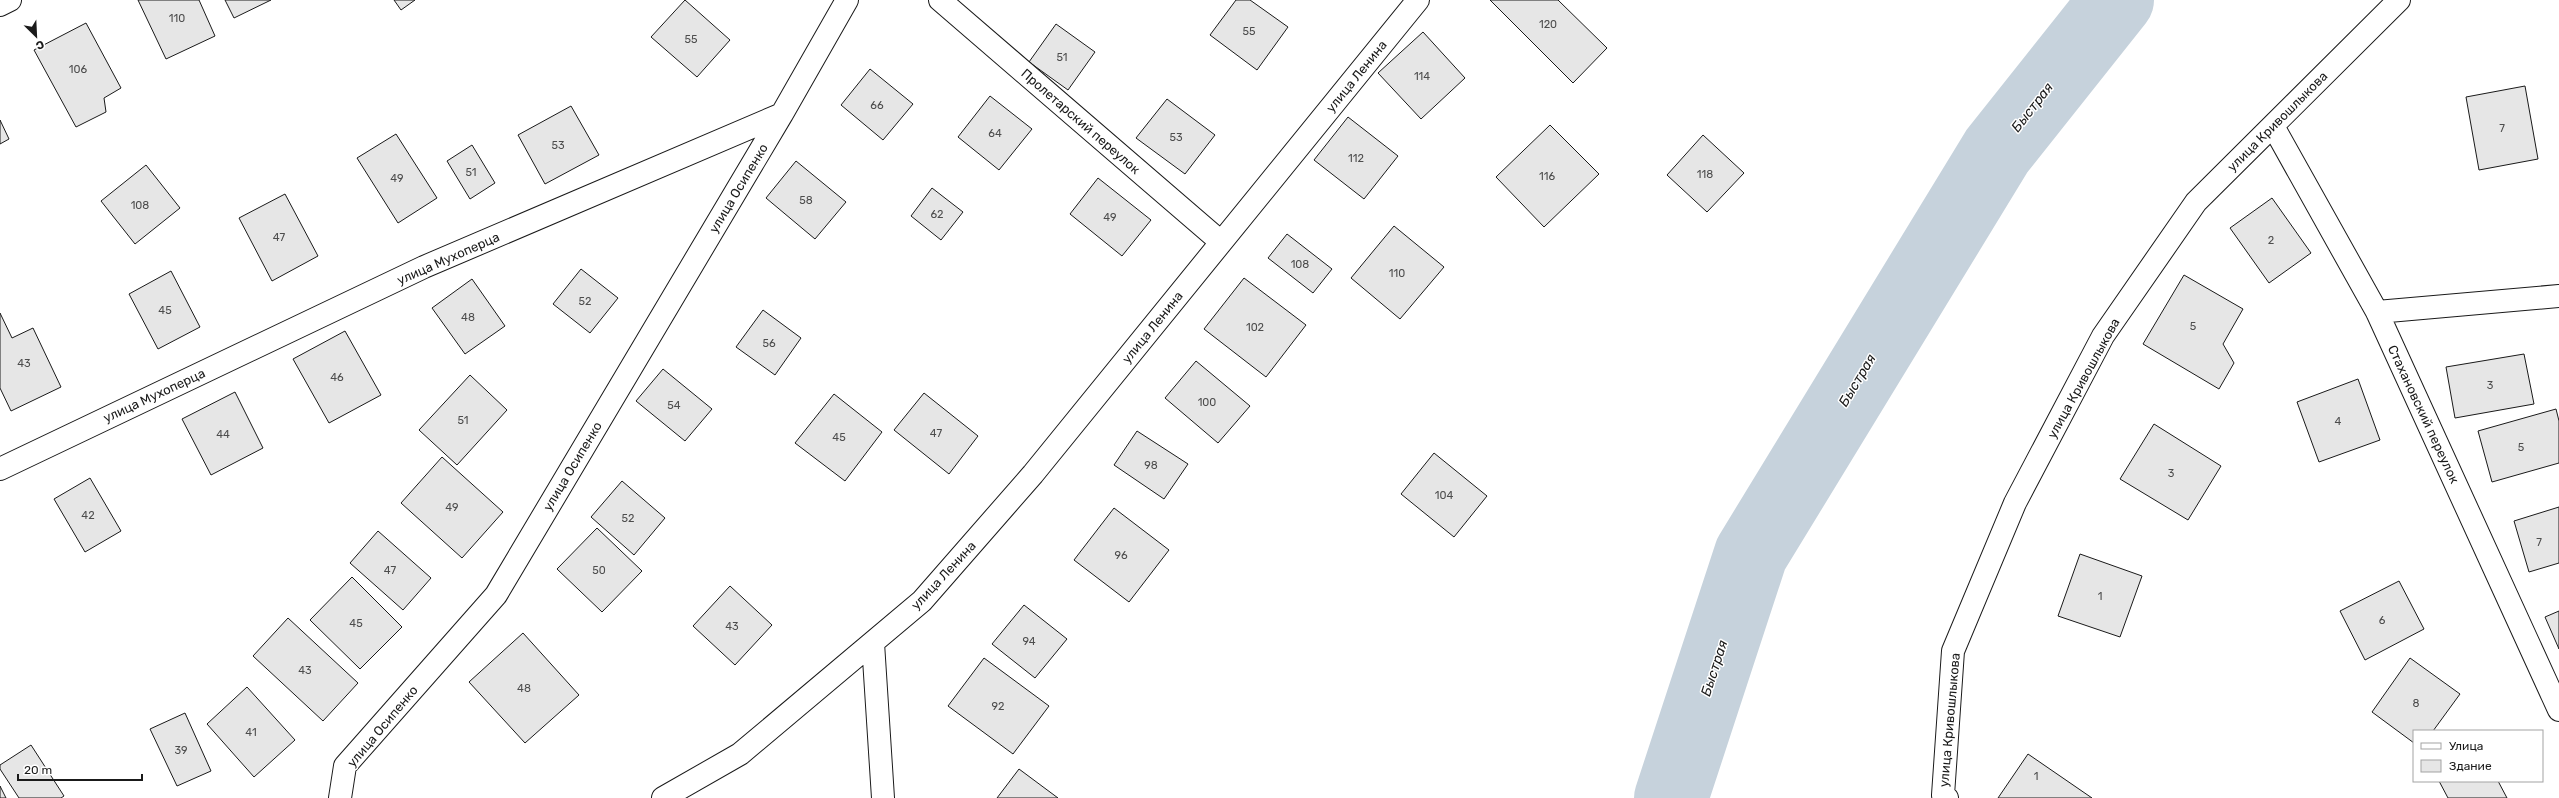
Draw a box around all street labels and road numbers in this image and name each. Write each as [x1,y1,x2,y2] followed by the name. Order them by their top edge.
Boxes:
[1323,37,1390,115] street label: улица Ленина
[1018,66,1143,177] street label: Пролетарский переулок
[2224,68,2330,174] street label: улица Кривошлыкова
[706,141,771,236] street label: улица Осипенко
[395,229,502,288] street label: улица Мухоперца
[1119,288,1186,366] street label: улица Ленина
[2044,316,2123,441] street label: улица Кривошлыкова
[2385,343,2462,486] street label: Стахановский переулок
[101,365,207,426] street label: улица Мухоперца
[540,419,605,514] street label: улица Осипенко
[908,538,979,613] street label: улица Ленина
[1936,652,1963,788] street label: улица Кривошлыкова
[344,683,421,770] street label: улица Осипенко

